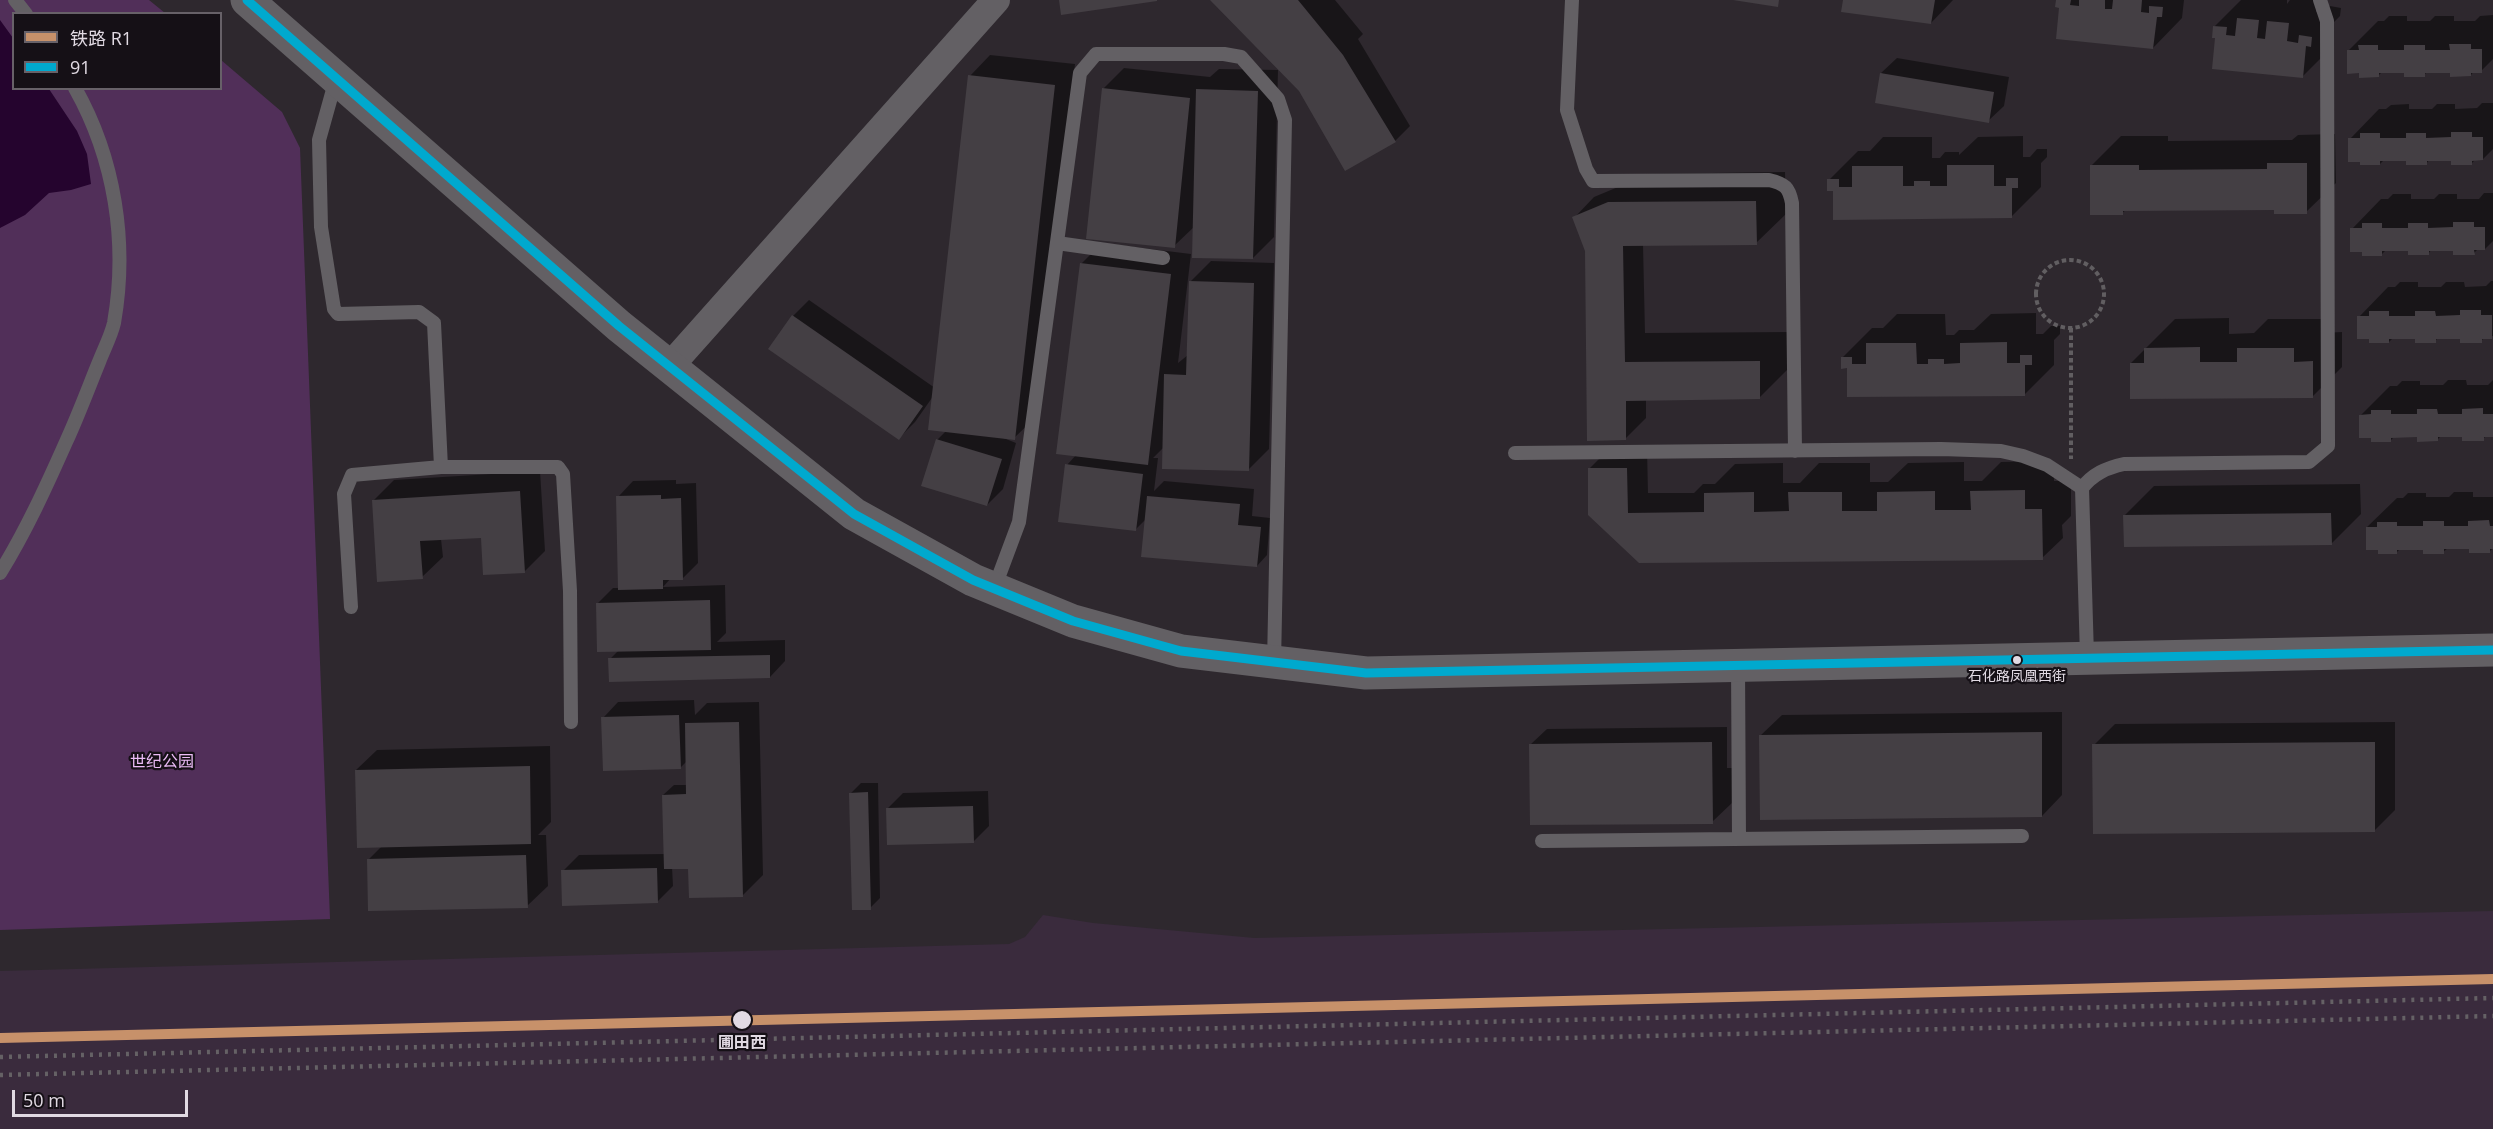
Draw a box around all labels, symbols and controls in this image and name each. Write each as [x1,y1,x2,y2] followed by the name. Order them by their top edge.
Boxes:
[12,12,222,90] legend
[70,26,132,50] text: 铁路 R1
[70,55,91,79] text: 91
[2011,654,2023,666] marker: 石化路凤凰西街
[1968,669,2066,685] place label: 石化路凤凰西街
[130,752,194,772] park label: 世纪公园
[731,1009,753,1031] marker: 圃田西
[718,1033,766,1053] place label: 圃田西
[15,1078,190,1116] scale bar
[23,1088,65,1112] text: 50 m

